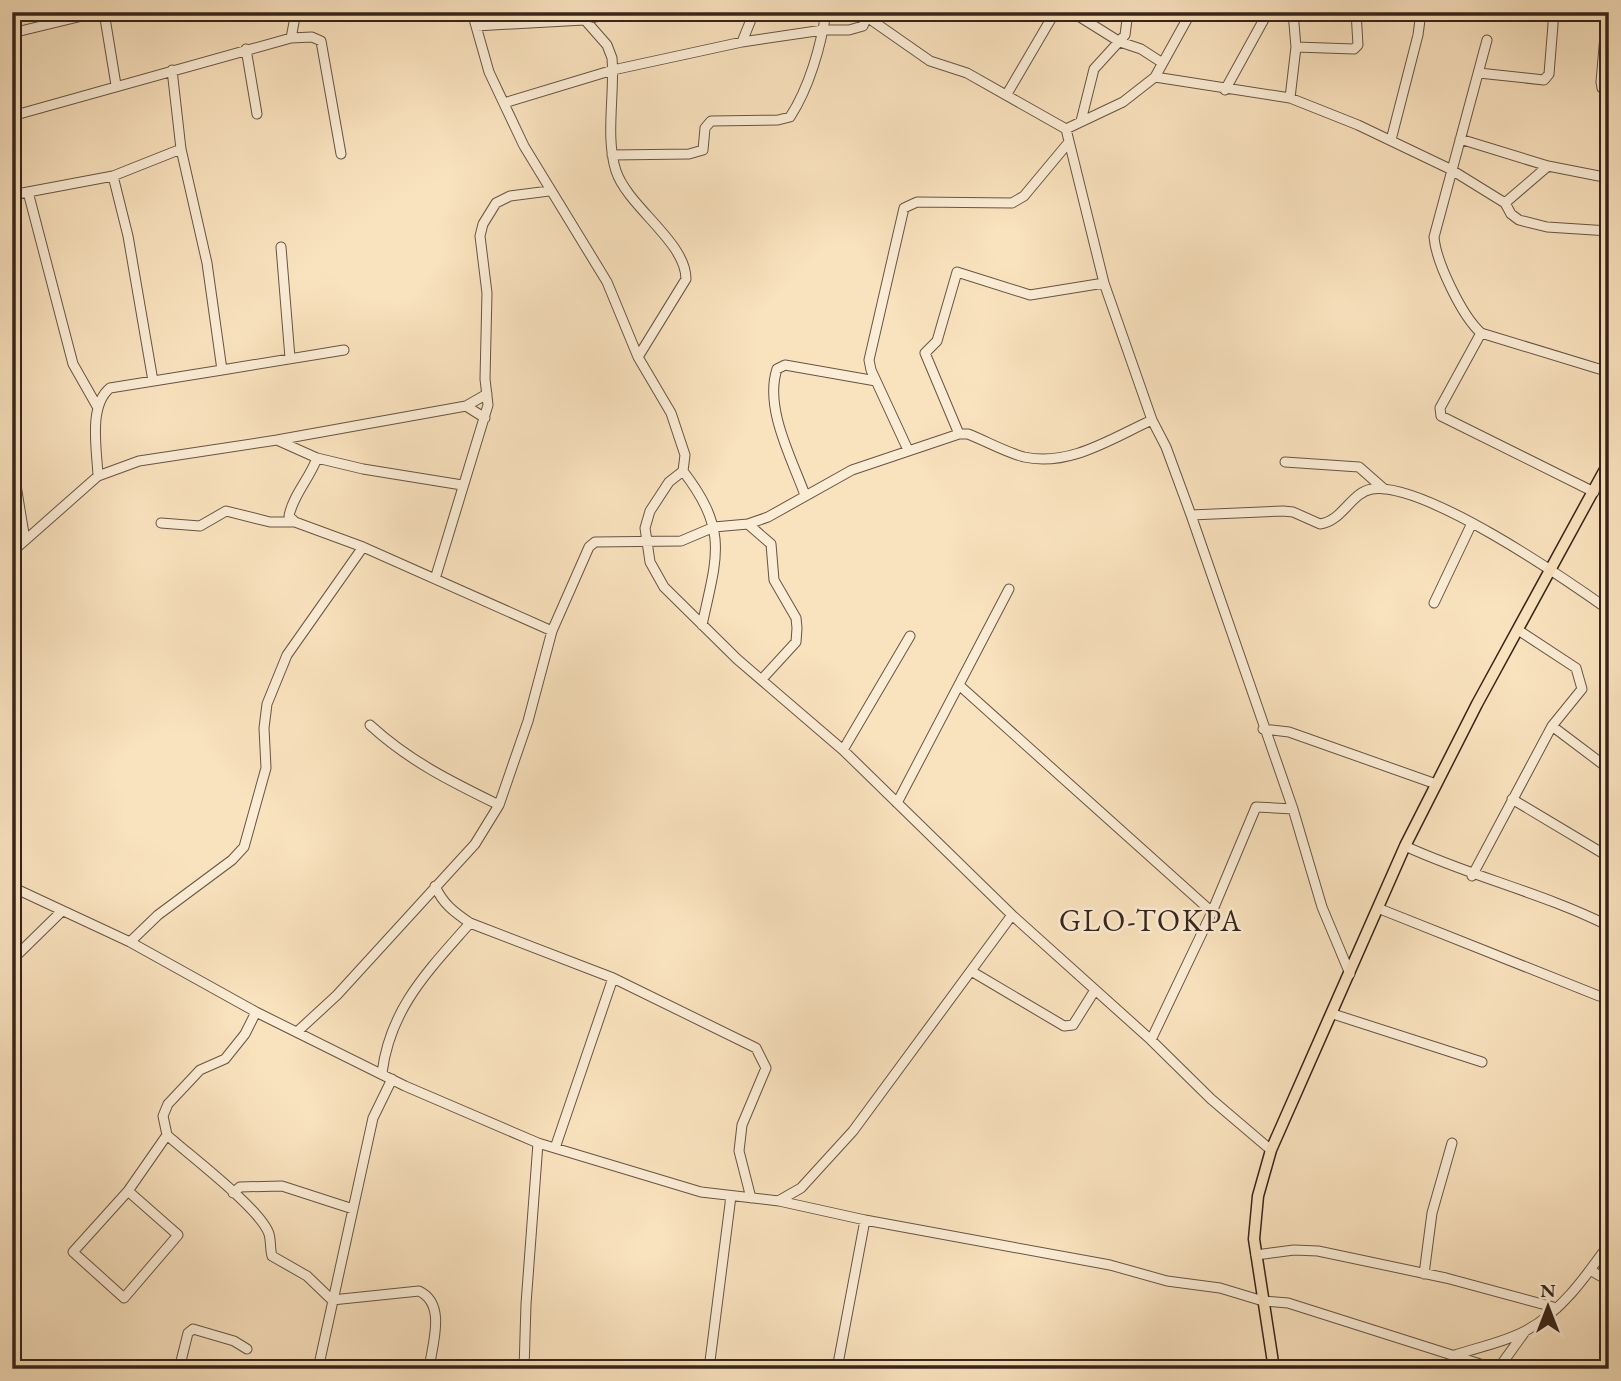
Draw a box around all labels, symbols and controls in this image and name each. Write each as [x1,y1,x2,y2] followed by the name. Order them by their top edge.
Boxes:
[1059,901,1243,940] district label: GLO-TOKPA
[1512,1272,1582,1342] north arrow
[1540,1278,1556,1303] text: N

